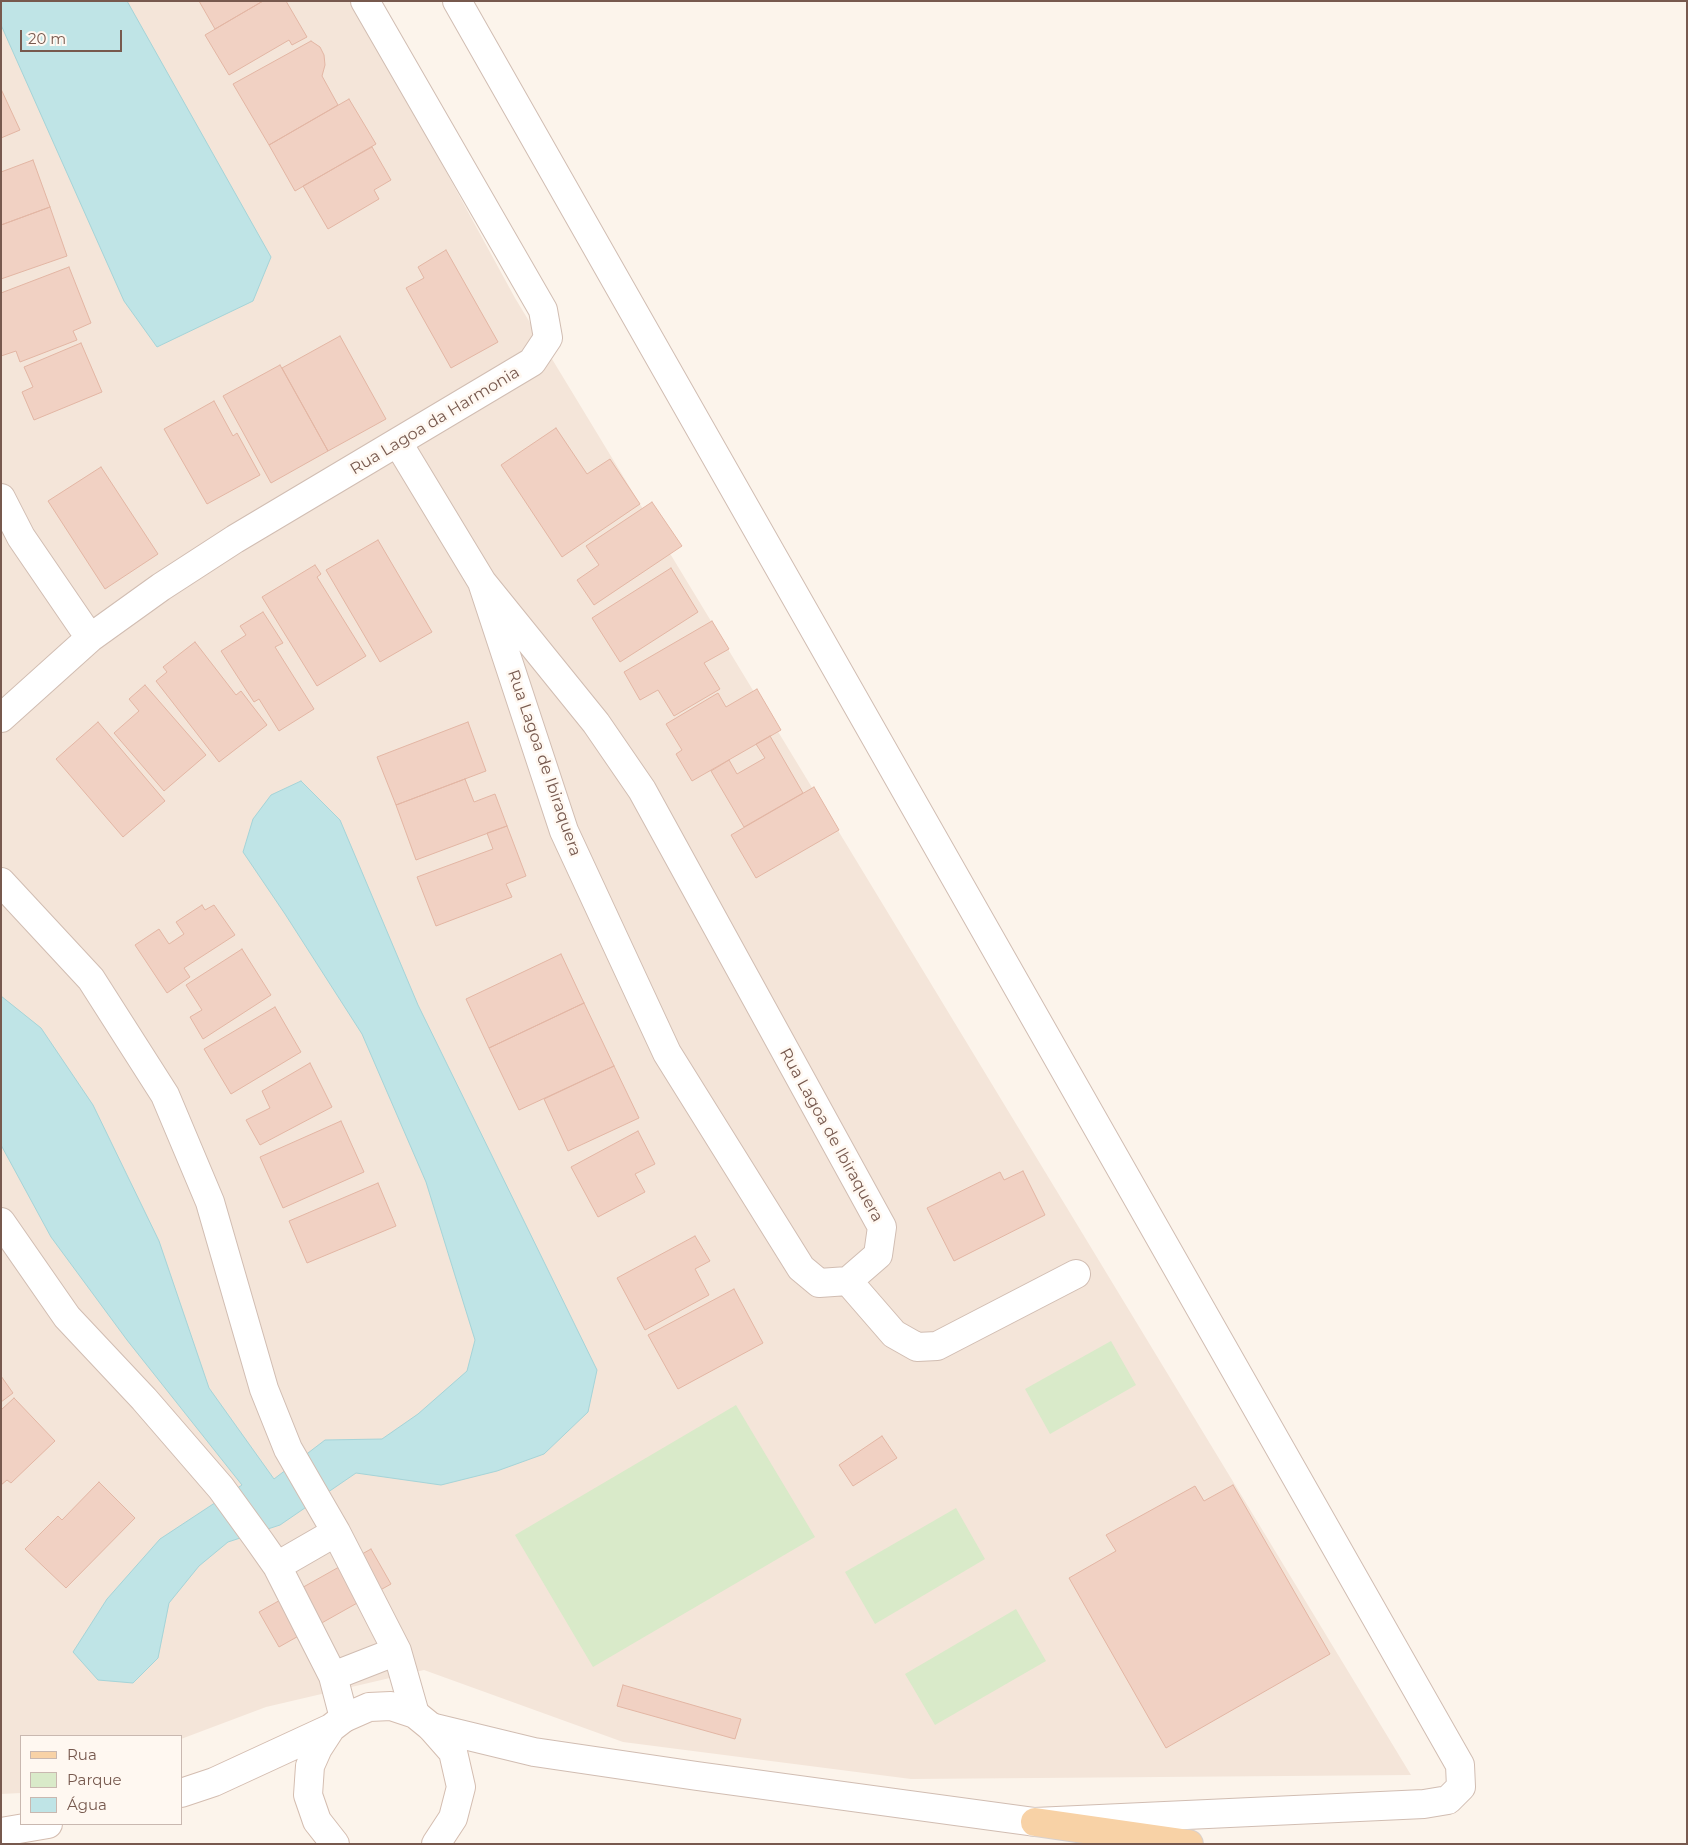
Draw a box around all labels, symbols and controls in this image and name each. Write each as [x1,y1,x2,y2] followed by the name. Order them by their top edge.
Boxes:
[22,20,125,52] scale bar
[28,29,66,48] text: 20 m
[347,363,523,479] street label: Rua Lagoa da Harmonia
[503,667,585,859] street label: Rua Lagoa de Ibiraquera
[775,1045,887,1225] street label: Rua Lagoa de Ibiraquera
[20,1735,182,1825] legend
[67,1745,97,1764] text: Rua
[67,1770,122,1789] text: Parque
[67,1795,107,1814] text: Água

